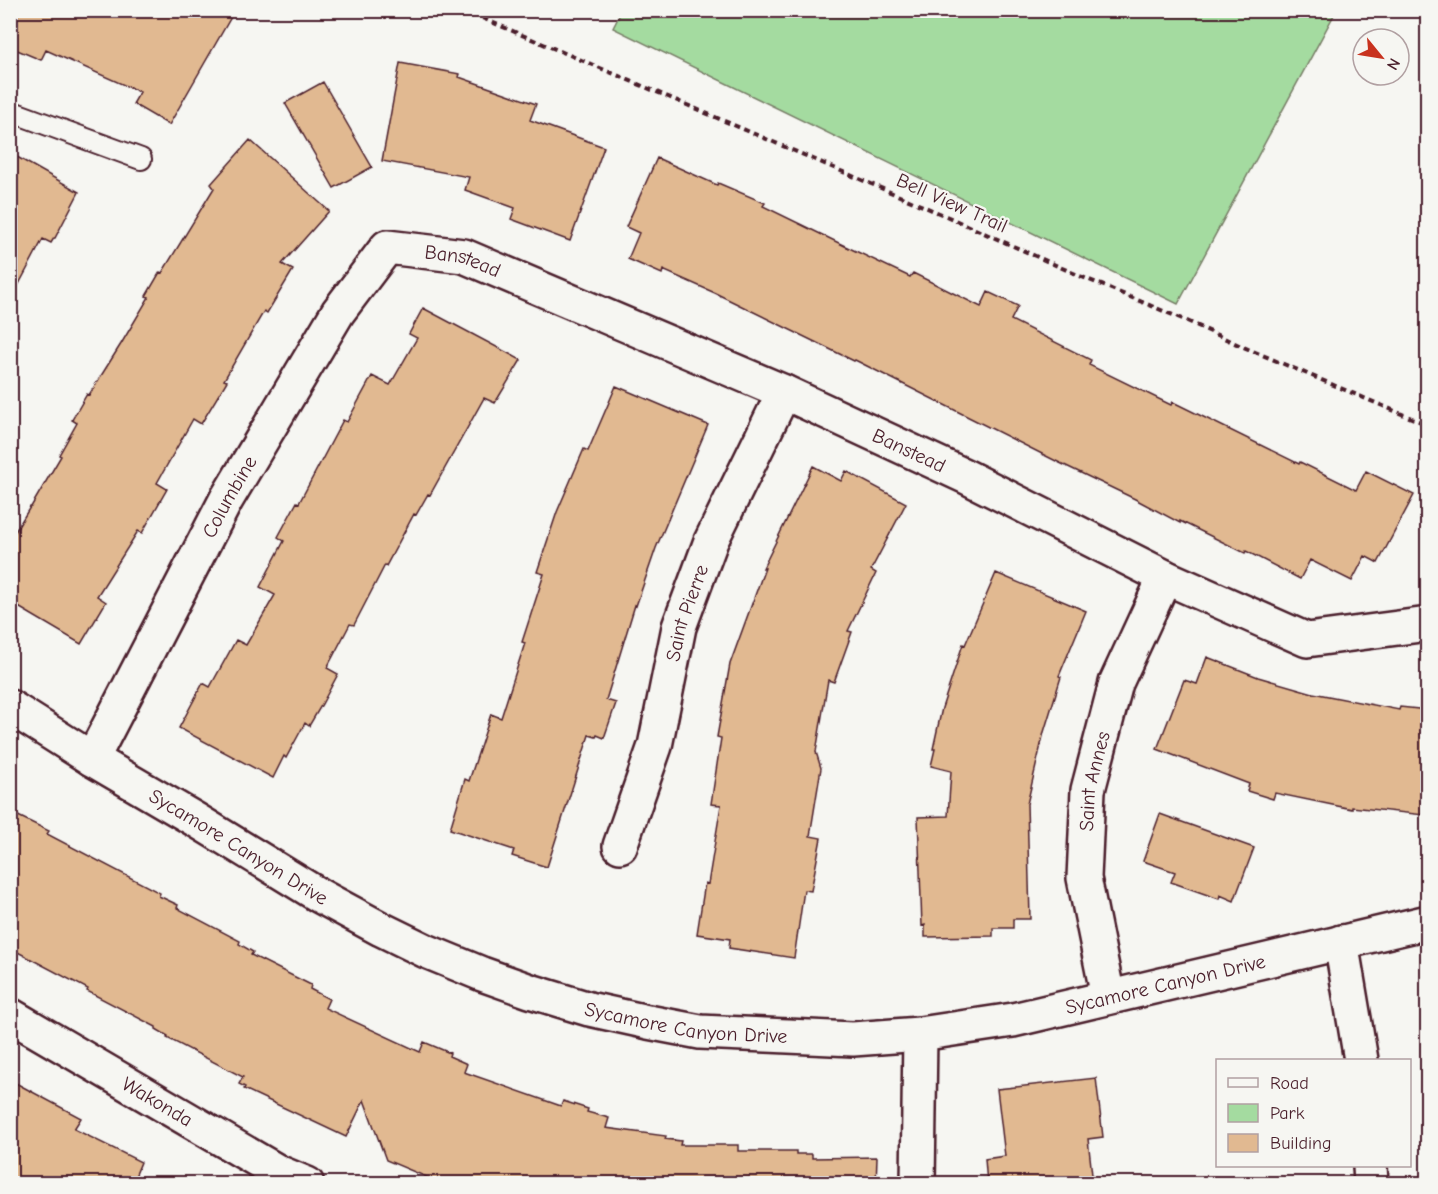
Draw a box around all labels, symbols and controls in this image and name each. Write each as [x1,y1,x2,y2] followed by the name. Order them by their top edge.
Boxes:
[1351,27,1411,87] north arrow
[1383,55,1404,73] text: N
[893,168,1011,238] street label: Bell View Trail
[423,240,504,282] street label: Banstead
[869,423,949,477] street label: Banstead
[197,452,261,542] street label: Columbine
[661,561,713,663] street label: Saint Pierre
[1075,729,1114,832] street label: Saint Annes
[145,784,332,910] street label: Sycamore Canyon Drive
[1063,949,1268,1019] street label: Sycamore Canyon Drive
[583,997,788,1047] street label: Sycamore Canyon Drive
[1216,1059,1411,1167] legend
[118,1072,197,1131] street label: Wakonda
[1270,1073,1309,1094] text: Road
[1270,1103,1305,1124] text: Park
[1270,1133,1332,1154] text: Building

